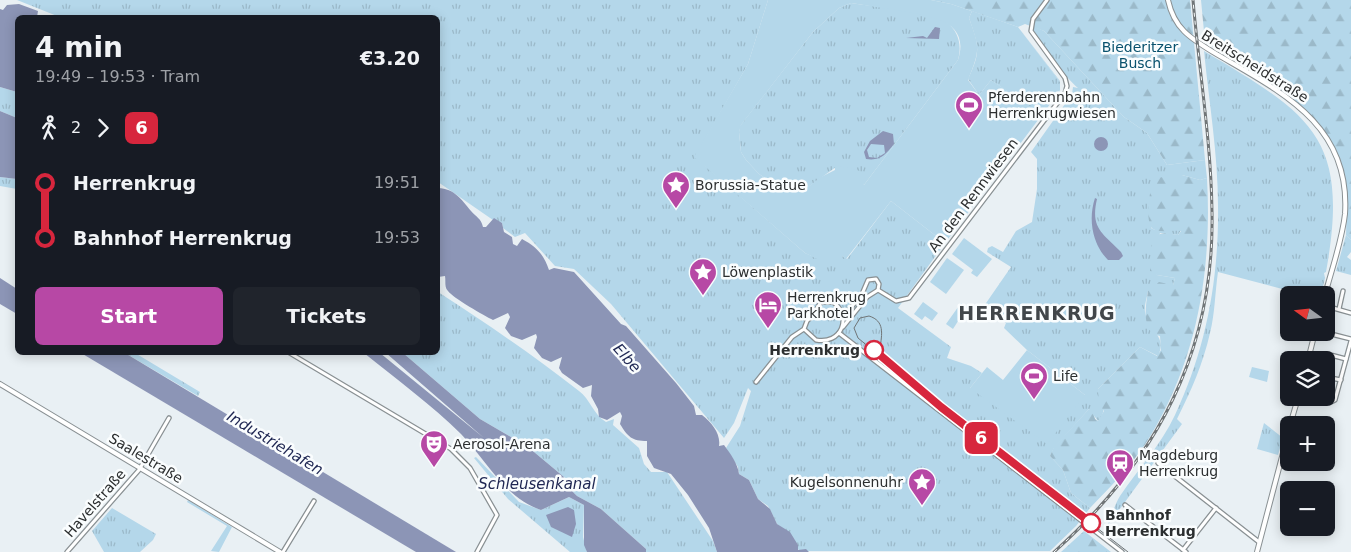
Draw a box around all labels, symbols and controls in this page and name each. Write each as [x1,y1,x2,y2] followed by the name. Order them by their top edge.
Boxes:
[1199,27,1311,105] street label: Breitscheidstraße
[35,31,123,64] text: 4 min
[1102,39,1178,71] park label: Biederitzer Busch
[360,47,420,69] text: €3.20
[35,67,200,86] text: 19:49 – 19:53 · Tram
[988,89,1116,121] place label: Pferderennbahn Herrenkrugwiesen
[954,90,984,129] sports icon: Pferderennbahn Herrenkrugwiesen
[35,114,63,142] icon: walk
[89,114,117,142] icon: forward
[135,117,148,138] text: 6
[71,118,81,137] text: 2
[925,135,1021,255] street label: An den Rennwiesen
[661,170,691,209] place icon: Borussia-Statue
[73,172,196,194] text: Herrenkrug
[374,173,420,192] text: 19:51
[695,177,806,193] place label: Borussia-Statue
[73,227,292,249] text: Bahnhof Herrenkrug
[374,228,420,247] text: 19:53
[688,257,718,296] place icon: Löwenplastik
[722,264,814,280] place label: Löwenplastik
[1280,286,1335,341] north arrow
[1280,286,1335,536] map controls
[35,287,223,345] button: Start
[233,287,420,345] button: Tickets
[787,289,866,321] place label: Herrenkrug Parkhotel
[753,290,783,329] hotel icon: Herrenkrug Parkhotel
[958,302,1116,324] district label: HERRENKRUG
[609,340,645,376] water label: Elbe
[864,340,884,360] marker: Herrenkrug
[769,342,860,358] place label: Herrenkrug
[1280,351,1335,406] button: layers
[1019,361,1049,400] sports icon: Life
[1053,368,1078,384] place label: Life
[224,407,326,479] water label: Industriehafen
[1280,416,1335,471] button: +
[965,422,997,454] line badge: 6
[975,427,987,448] text: 6
[419,429,449,468] theatre icon: Aerosol-Arena
[106,430,186,486] street label: Saalestraße
[453,436,551,452] place label: Aerosol-Arena
[1139,447,1218,479] place label: Magdeburg Herrenkrug
[1105,448,1135,487] station icon: Magdeburg Herrenkrug
[61,466,129,540] street label: Havelstraße
[907,467,937,506] place icon: Kugelsonnenuhr
[790,474,903,490] place label: Kugelsonnenuhr
[478,475,597,493] water label: Schleusenkanal
[1280,481,1335,536] button: −
[1105,507,1196,539] place label: Bahnhof Herrenkrug
[1081,513,1101,533] marker: Bahnhof Herrenkrug

